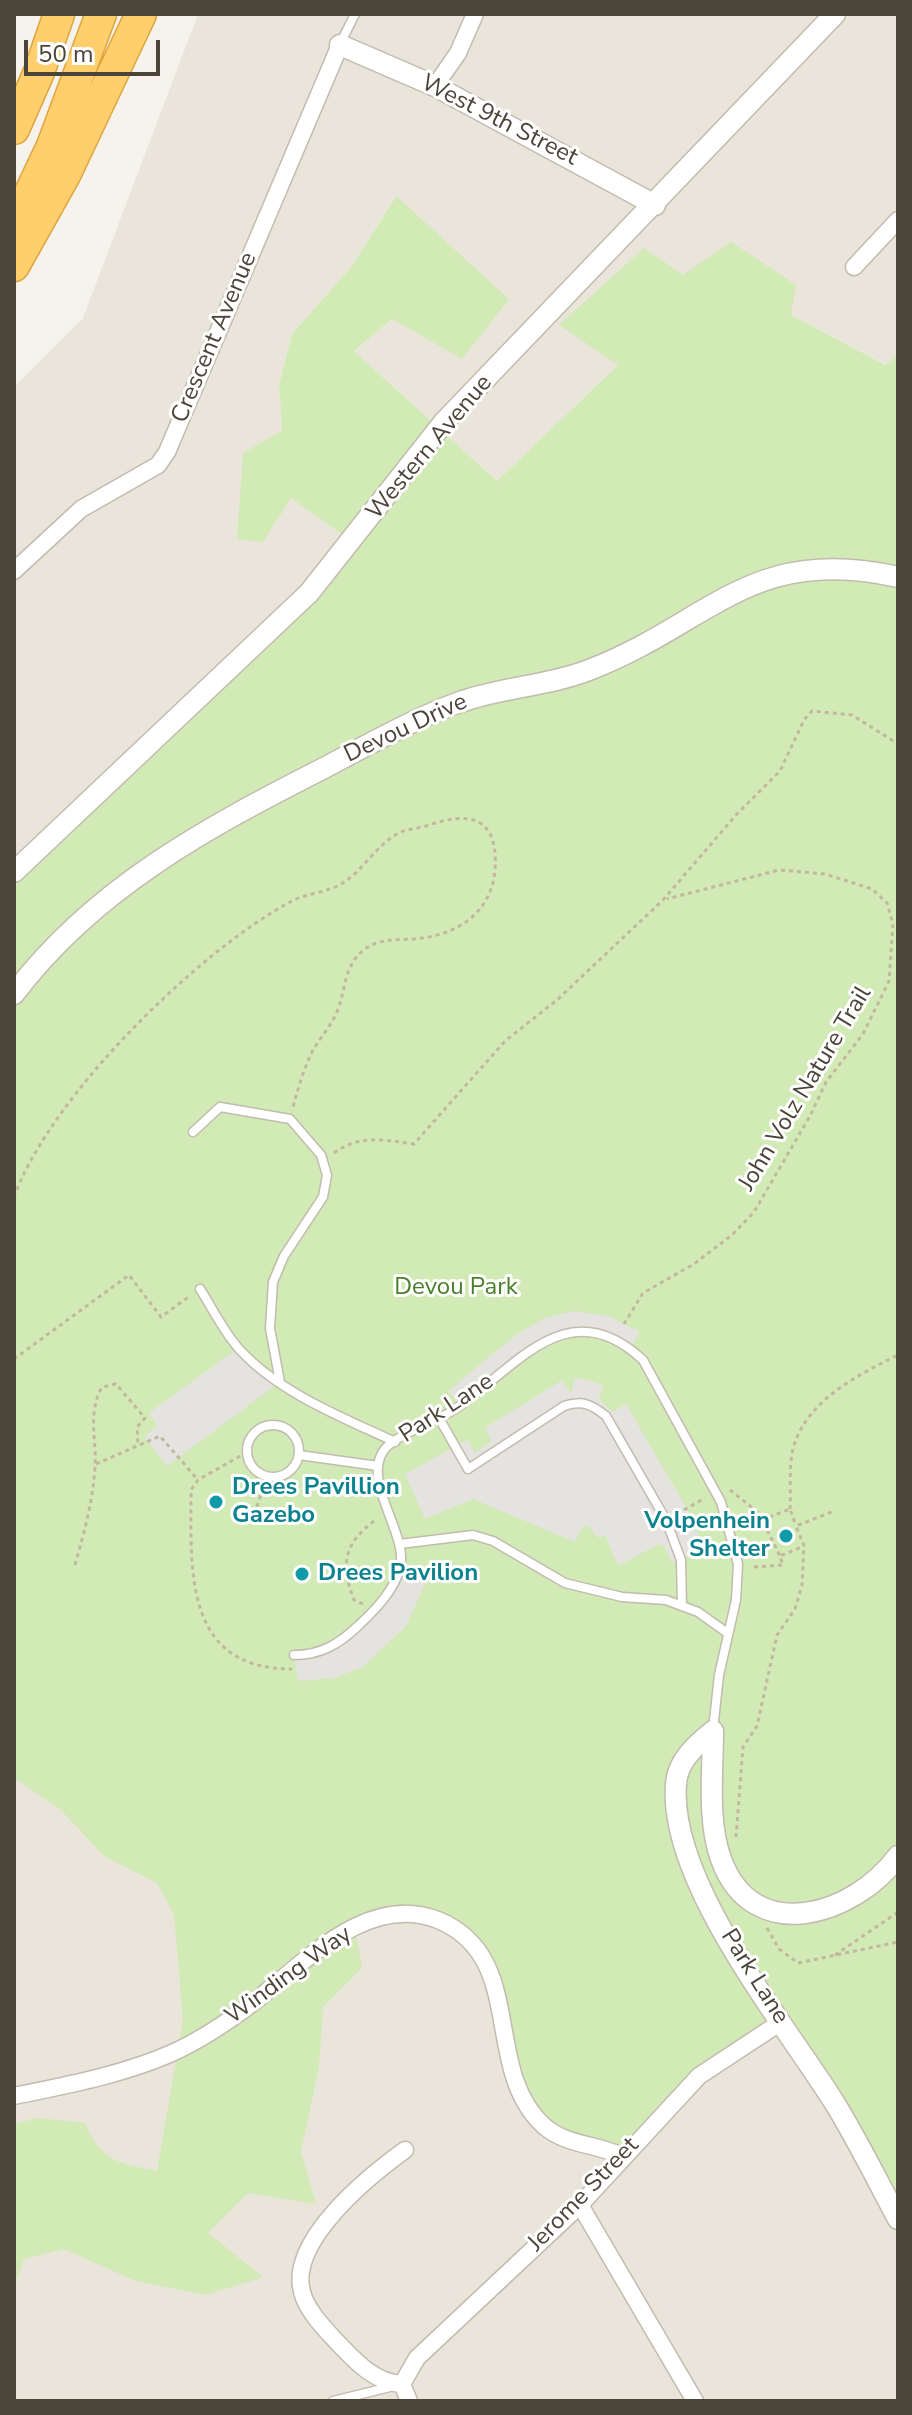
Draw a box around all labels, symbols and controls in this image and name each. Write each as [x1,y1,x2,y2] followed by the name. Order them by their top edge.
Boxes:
[28,24,164,74] scale bar
[38,38,94,70] text: 50 m
[416,69,582,173] street label: West 9th Street
[166,248,264,428] street label: Crescent Avenue
[361,370,499,526] street label: Western Avenue
[340,688,472,770] street label: Devou Drive
[733,981,879,1197] street label: John Volz Nature Trail
[394,1274,518,1302] park label: Devou Park
[395,1368,499,1450] street label: Park Lane
[232,1474,400,1530] place label: Drees Pavillion Gazebo
[207,1493,225,1511] marker: Drees Pavillion Gazebo
[644,1508,770,1564] place label: Volpenhein Shelter
[777,1527,795,1545] marker: Volpenhein Shelter
[318,1560,478,1588] place label: Drees Pavilion
[293,1565,311,1583] marker: Drees Pavilion
[220,1921,358,2031] street label: Winding Way
[714,1924,794,2030] street label: Park Lane
[522,2132,646,2258] street label: Jerome Street

